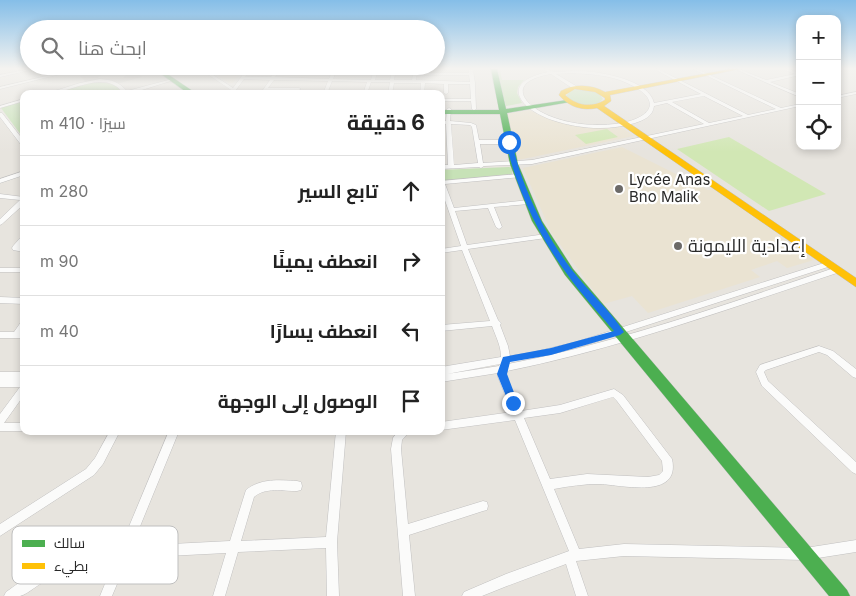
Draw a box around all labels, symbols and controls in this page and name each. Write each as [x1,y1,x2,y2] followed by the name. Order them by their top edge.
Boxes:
[796,15,841,150] map controls
[796,15,841,60] button: +
[20,20,445,75] search box
[38,34,66,62] icon: search
[78,37,147,60] text: ابحث هنا
[796,60,841,105] button: −
[796,105,841,150] button: locate
[347,110,425,135] text: 6 دقيقة
[40,113,126,133] text: سيرًا · 410 m
[498,131,521,154] route start
[629,170,711,206] place label: Lycée Anas Bno Malik
[397,177,425,205] icon: ahead
[298,180,378,203] text: تابع السير
[40,181,88,201] text: 280 m
[613,183,625,195] marker: Lycée Anas Bno Malik
[688,235,805,257] place label: إعدادية الليمونة
[672,240,684,252] marker: إعدادية الليمونة
[397,247,425,275] icon: right
[272,250,378,273] text: انعطف يمينًا
[40,251,79,271] text: 90 m
[397,317,425,345] icon: left
[270,320,378,343] text: انعطف يسارًا
[40,321,79,341] text: 40 m
[397,387,425,415] icon: arrive
[218,390,378,413] text: الوصول إلى الوجهة
[502,392,525,415] route end
[12,526,178,584] legend
[54,534,85,551] text: سالك
[54,557,88,578] text: بطيء

